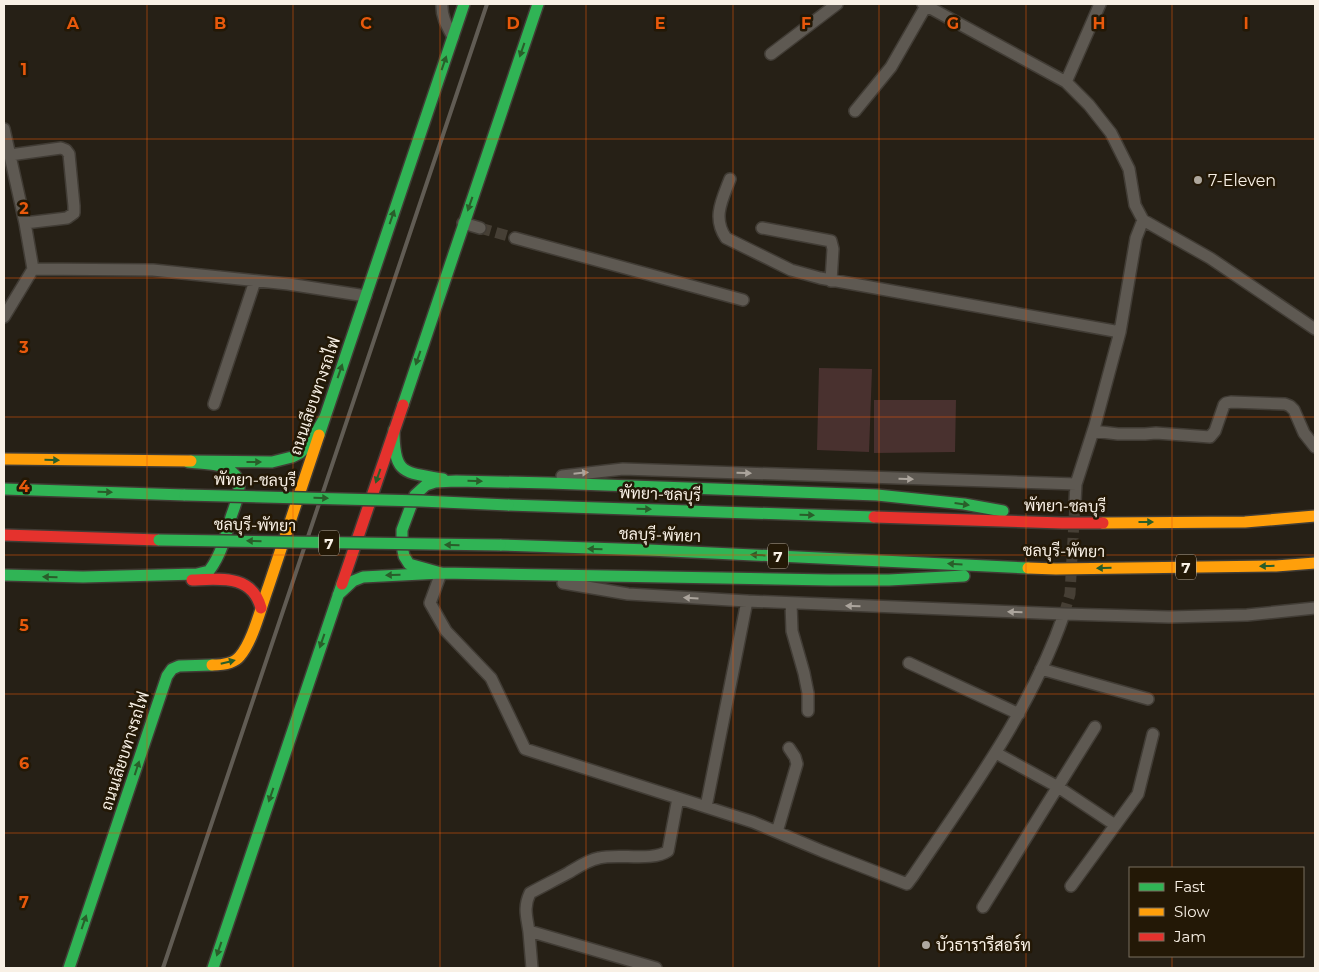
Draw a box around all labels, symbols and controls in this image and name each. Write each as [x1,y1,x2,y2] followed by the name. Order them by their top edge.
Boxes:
[66,14,80,33] text: A
[214,14,226,33] text: B
[360,14,372,33] text: C
[506,14,520,33] text: D
[655,14,665,33] text: E
[801,14,811,33] text: F
[947,14,959,33] text: G
[1093,14,1105,33] text: H
[1243,14,1249,33] text: I
[518,43,526,58] one-way arrow
[440,55,448,70] one-way arrow
[21,60,27,79] text: 1
[1208,171,1276,190] place label: 7-Eleven
[1192,174,1204,186] marker: 7-Eleven
[466,196,473,211] one-way arrow
[19,199,29,218] text: 2
[389,209,397,224] one-way arrow
[284,334,344,458] street label: ถนนเลียบทางรถไฟ
[18,338,29,357] text: 3
[414,350,421,365] one-way arrow
[336,363,344,378] one-way arrow
[45,456,61,464] one-way arrow
[247,458,263,466] one-way arrow
[214,468,296,492] street label: พัทยา-ชลบุรี
[374,469,381,484] one-way arrow
[574,469,590,477] one-way arrow
[736,469,752,477] one-way arrow
[898,475,914,483] one-way arrow
[18,477,30,496] text: 4
[468,478,484,486] one-way arrow
[619,481,702,507] street label: พัทยา-ชลบุรี
[97,488,113,496] one-way arrow
[314,494,330,502] one-way arrow
[1024,494,1106,518] street label: พัทยา-ชลบุรี
[955,500,971,508] one-way arrow
[636,506,652,514] one-way arrow
[799,511,815,519] one-way arrow
[214,513,296,537] street label: ชลบุรี-พัทยา
[1138,518,1154,526] one-way arrow
[619,522,701,548] street label: ชลบุรี-พัทยา
[319,530,339,556] road number: 7
[246,537,262,545] one-way arrow
[1023,539,1105,563] street label: ชลบุรี-พัทยา
[443,540,459,548] one-way arrow
[587,544,603,552] one-way arrow
[768,544,788,568] road number: 7
[749,551,765,559] one-way arrow
[1176,554,1196,580] road number: 7
[947,560,963,568] one-way arrow
[1258,562,1274,570] one-way arrow
[1096,564,1112,572] one-way arrow
[42,572,58,580] one-way arrow
[384,572,400,580] one-way arrow
[682,594,698,602] one-way arrow
[845,601,861,609] one-way arrow
[1007,608,1023,616] one-way arrow
[19,616,29,635] text: 5
[318,634,326,649] one-way arrow
[220,658,235,666] one-way arrow
[95,689,153,813] street label: ถนนเลียบทางรถไฟ
[19,754,29,773] text: 6
[133,760,141,775] one-way arrow
[266,788,274,803] one-way arrow
[1129,867,1304,957] legend
[1174,877,1205,896] text: Fast
[19,893,29,912] text: 7
[1174,902,1210,921] text: Slow
[80,914,88,929] one-way arrow
[1173,927,1206,946] text: Jam
[936,933,1031,955] place label: บัวธารารีสอร์ท
[920,939,932,951] marker: บัวธารารีสอร์ท
[215,942,222,957] one-way arrow

